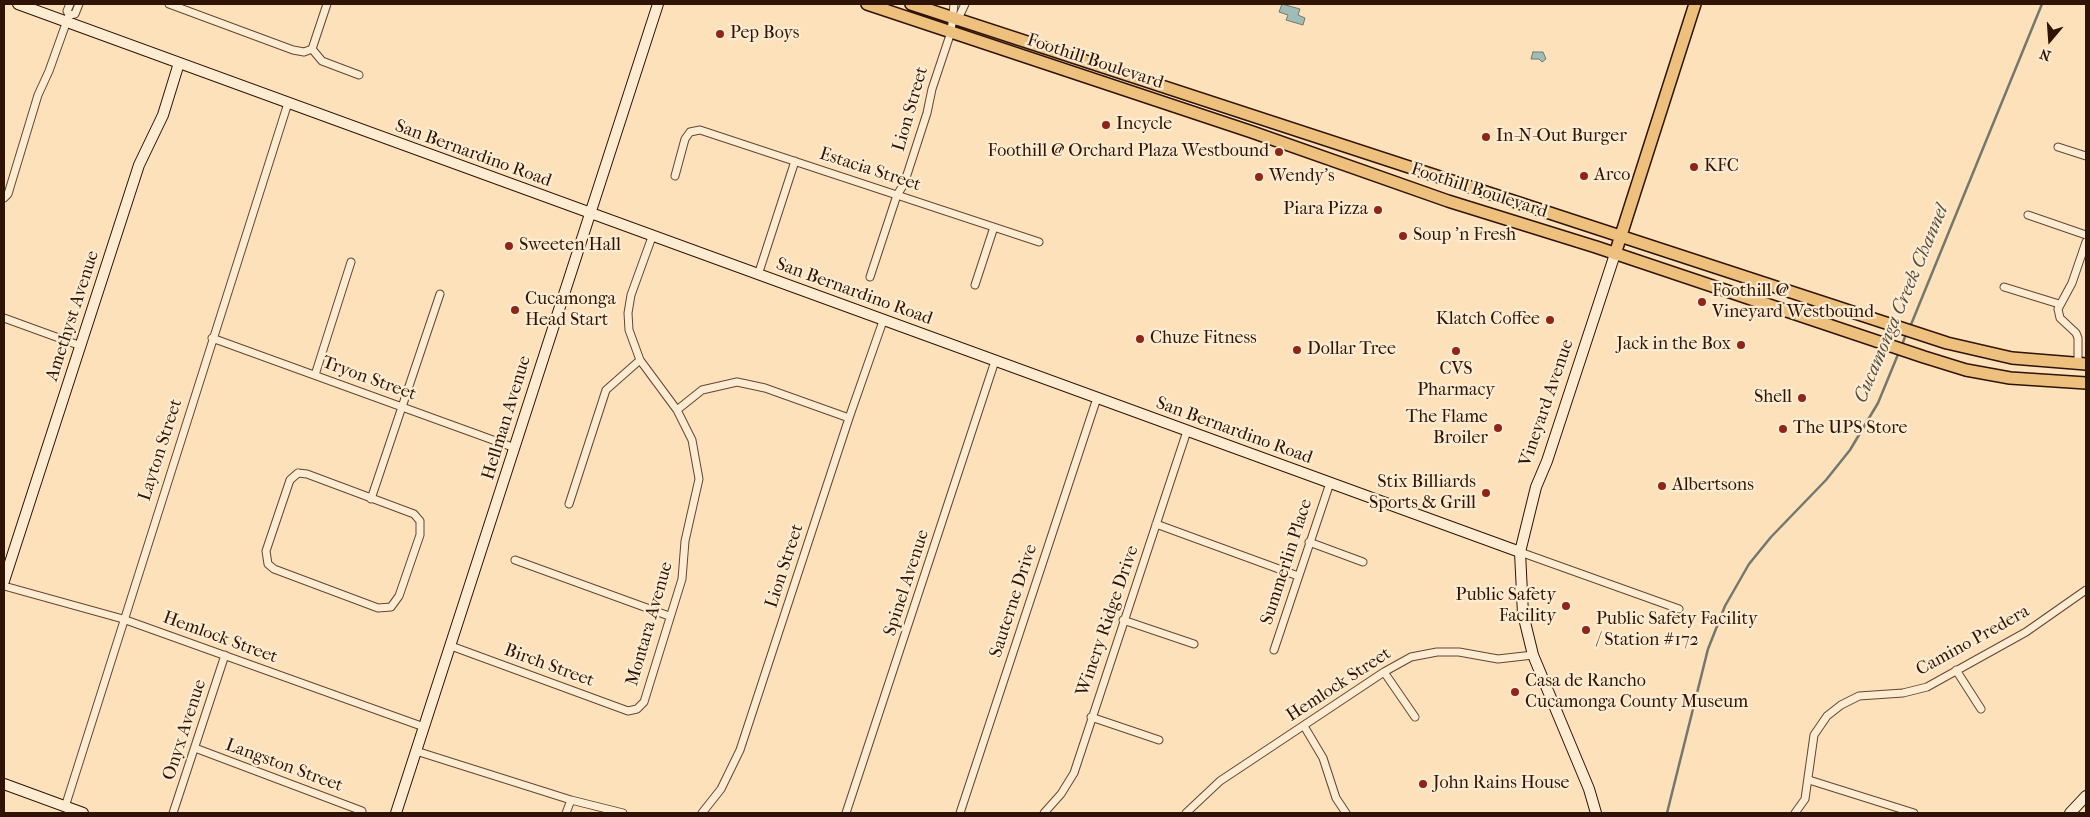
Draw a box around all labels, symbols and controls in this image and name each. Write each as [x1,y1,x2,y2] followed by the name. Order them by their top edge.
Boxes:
[2025,15,2075,65] north arrow
[730,23,799,45] place label: Pep Boys
[714,28,726,40] marker: Pep Boys
[1024,30,1166,94] street label: Foothill Boulevard
[2038,45,2053,64] text: N
[889,64,933,154] street label: Lion Street
[1116,114,1172,136] place label: Incycle
[392,116,554,192] street label: San Bernardino Road
[1100,119,1112,131] marker: Incycle
[1496,126,1627,148] place label: In-N-Out Burger
[1480,131,1492,143] marker: In-N-Out Burger
[988,141,1269,163] place label: Foothill @ Orchard Plaza Westbound
[817,143,923,197] street label: Estacia Street
[1273,146,1285,158] marker: Foothill @ Orchard Plaza Westbound
[1704,156,1739,178] place label: KFC
[1408,159,1550,223] street label: Foothill Boulevard
[1688,161,1700,173] marker: KFC
[1594,165,1630,187] place label: Arco
[1269,166,1335,188] place label: Wendy's
[1578,170,1590,182] marker: Arco
[1253,171,1265,183] marker: Wendy's
[1283,199,1368,221] place label: Piara Pizza
[1850,202,1954,406] water label: Cucamonga Creek Channel
[1372,204,1384,216] marker: Piara Pizza
[1413,225,1516,247] place label: Soup 'n Fresh
[1397,230,1409,242] marker: Soup 'n Fresh
[519,235,621,257] place label: Sweeten Hall
[503,240,515,252] marker: Sweeten Hall
[42,248,104,384] street label: Amethyst Avenue
[773,254,935,330] street label: San Bernardino Road
[1712,281,1874,324] place label: Foothill @ Vineyard Westbound
[525,289,616,332] place label: Cucamonga Head Start
[1696,296,1708,308] marker: Foothill @ Vineyard Westbound
[509,304,521,316] marker: Cucamonga Head Start
[1436,309,1540,331] place label: Klatch Coffee
[1544,314,1556,326] marker: Klatch Coffee
[1150,328,1257,350] place label: Chuze Fitness
[1134,333,1146,345] marker: Chuze Fitness
[1617,334,1731,356] place label: Jack in the Box
[1515,337,1579,469] street label: Vineyard Avenue
[1307,339,1396,361] place label: Dollar Tree
[1735,339,1747,351] marker: Jack in the Box
[1291,344,1303,356] marker: Dollar Tree
[1450,345,1462,357] marker: CVS Pharmacy
[319,352,419,406] street label: Tryon Street
[478,353,536,483] street label: Hellman Avenue
[1417,359,1495,402] place label: CVS Pharmacy
[1754,387,1792,409] place label: Shell
[1796,392,1808,404] marker: Shell
[1153,393,1315,469] street label: San Bernardino Road
[134,396,188,504] street label: Layton Street
[1406,407,1488,449] place label: The Flame Broiler
[1793,418,1907,440] place label: The UPS Store
[1492,422,1504,434] marker: The Flame Broiler
[1777,423,1789,435] marker: The UPS Store
[1369,472,1476,514] place label: Stix Billiards Sports & Grill
[1672,475,1754,497] place label: Albertsons
[1656,480,1668,492] marker: Albertsons
[1480,487,1492,499] marker: Stix Billiards Sports & Grill
[1256,496,1318,628] street label: Summerlin Place
[761,521,809,611] street label: Lion Street
[880,527,934,639] street label: Spinel Avenue
[986,542,1042,660] street label: Sauterne Drive
[1072,543,1144,699] street label: Winery Ridge Drive
[622,559,678,689] street label: Montara Avenue
[1456,585,1556,628] place label: Public Safety Facility
[1560,600,1572,612] marker: Public Safety Facility
[1913,601,2033,681] street label: Camino Predera
[160,607,280,669] street label: Hemlock Street
[1596,609,1758,652] place label: Public Safety Facility / Station #172
[1580,624,1592,636] marker: Public Safety Facility / Station #172
[501,640,597,692] street label: Birch Street
[1283,643,1395,727] street label: Hemlock Street
[1525,671,1748,714] place label: Casa de Rancho Cucamonga County Museum
[158,677,212,783] street label: Onyx Avenue
[1509,686,1521,698] marker: Casa de Rancho Cucamonga County Museum
[222,735,346,797] street label: Langston Street
[1433,773,1569,795] place label: John Rains House
[1417,778,1429,790] marker: John Rains House

